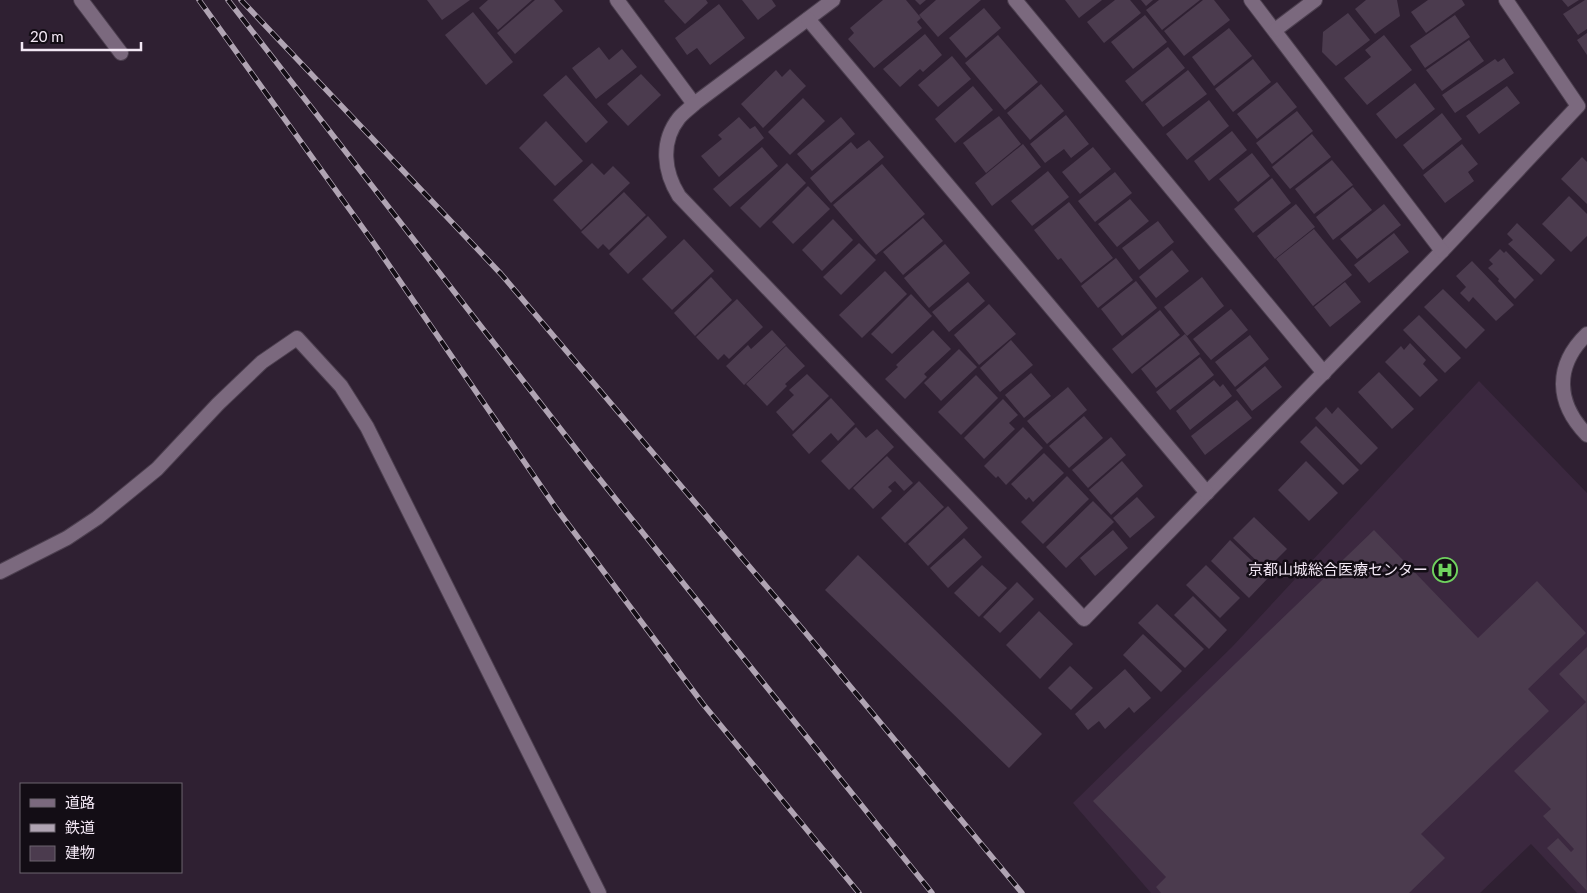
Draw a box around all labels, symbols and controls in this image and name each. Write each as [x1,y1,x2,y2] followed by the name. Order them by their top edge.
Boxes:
[22,20,141,52] scale bar
[30,27,64,45] text: 20 m
[1432,557,1458,583] hospital icon: 京都山城総合医療センター
[1248,560,1428,578] place label: 京都山城総合医療センター
[20,783,182,873] legend
[65,793,95,811] text: 道路
[65,818,95,836] text: 鉄道
[65,843,95,861] text: 建物

